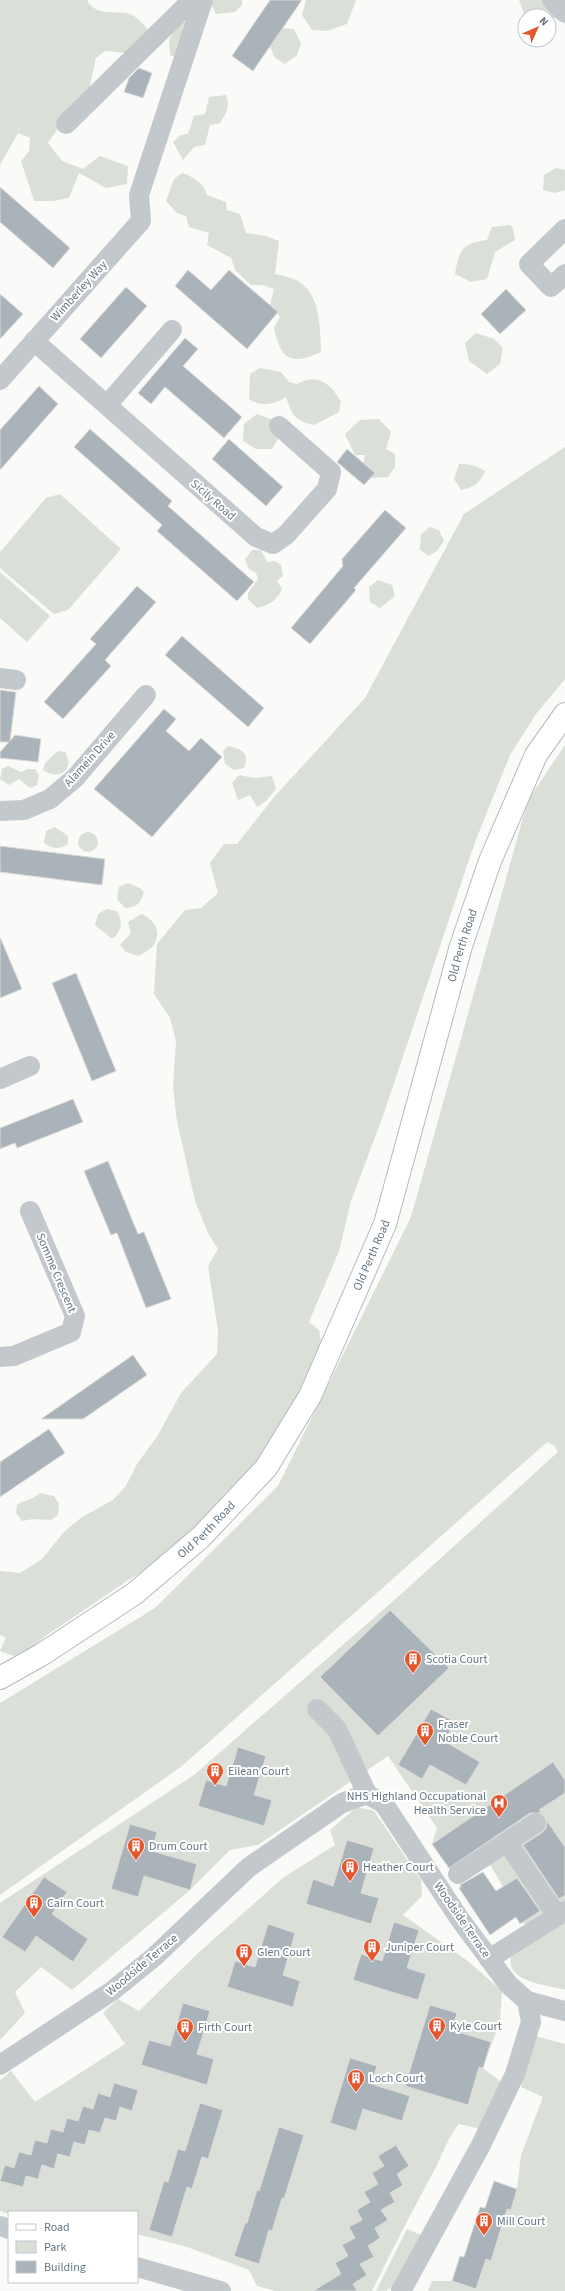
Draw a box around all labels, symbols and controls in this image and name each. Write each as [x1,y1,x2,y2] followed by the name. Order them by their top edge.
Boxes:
[517,8,557,48] north arrow
[536,13,552,29] text: N
[47,256,111,325] street label: Wimberley Way
[187,476,239,524] street label: Sicily Road
[60,727,120,790] street label: Alamein Drive
[443,907,481,984] street label: Old Perth Road
[349,1218,394,1293] street label: Old Perth Road
[32,1231,80,1315] street label: Somme Crescent
[173,1497,239,1562] street label: Old Perth Road
[403,1649,423,1674] building icon: Scotia Court
[426,1651,487,1668] place label: Scotia Court
[438,1716,498,1747] place label: Fraser Noble Court
[415,1721,435,1746] building icon: Fraser Noble Court
[205,1761,225,1786] building icon: Eilean Court
[228,1763,289,1780] place label: Eilean Court
[347,1788,486,1819] place label: NHS Highland Occupational Health Service
[489,1793,509,1818] hospital icon: NHS Highland Occupational Health Service
[126,1836,146,1861] building icon: Drum Court
[149,1838,208,1855] place label: Drum Court
[340,1857,360,1882] building icon: Heather Court
[363,1859,434,1876] place label: Heather Court
[430,1879,494,1961] street label: Woodside Terrace
[24,1893,44,1918] building icon: Cairn Court
[47,1895,104,1912] place label: Cairn Court
[102,1930,182,2000] street label: Woodside Terrace
[362,1937,382,1962] building icon: Juniper Court
[385,1939,454,1956] place label: Juniper Court
[234,1942,254,1967] building icon: Glen Court
[257,1944,311,1961] place label: Glen Court
[427,2016,447,2041] building icon: Kyle Court
[175,2017,195,2042] building icon: Firth Court
[450,2018,502,2035] place label: Kyle Court
[198,2019,252,2036] place label: Firth Court
[346,2068,366,2093] building icon: Loch Court
[369,2070,424,2087] place label: Loch Court
[8,2211,138,2283] legend
[474,2211,494,2236] building icon: Mill Court
[497,2213,545,2230] place label: Mill Court
[44,2219,70,2236] text: Road
[44,2239,66,2256] text: Park
[44,2259,86,2276] text: Building

